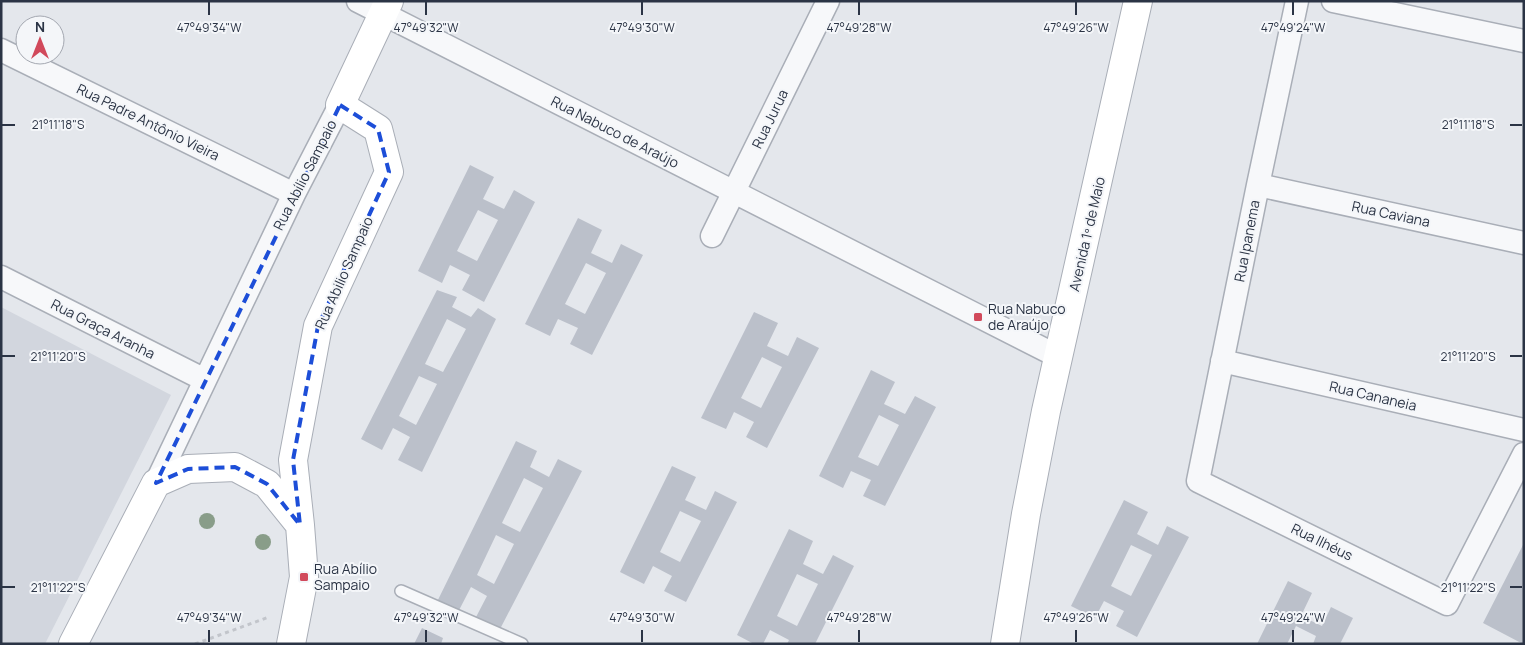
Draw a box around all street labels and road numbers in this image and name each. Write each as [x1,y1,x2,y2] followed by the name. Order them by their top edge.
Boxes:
[74,79,223,164] street label: Rua Padre Antônio Vieira
[747,86,792,152] street label: Rua Jurua
[548,91,682,172] street label: Rua Nabuco de Araújo
[268,116,341,233] street label: Rua Abílio Sampaio
[1064,175,1109,293] street label: Avenida 1º de Maio
[1350,196,1432,231] street label: Rua Caviana
[1229,198,1264,283] street label: Rua Ipanema
[310,213,377,332] street label: Rua Abilio Sampaio
[48,294,158,363] street label: Rua Graça Aranha
[1328,376,1419,415] street label: Rua Cananeia
[1288,518,1356,565] street label: Rua Ilhéus

